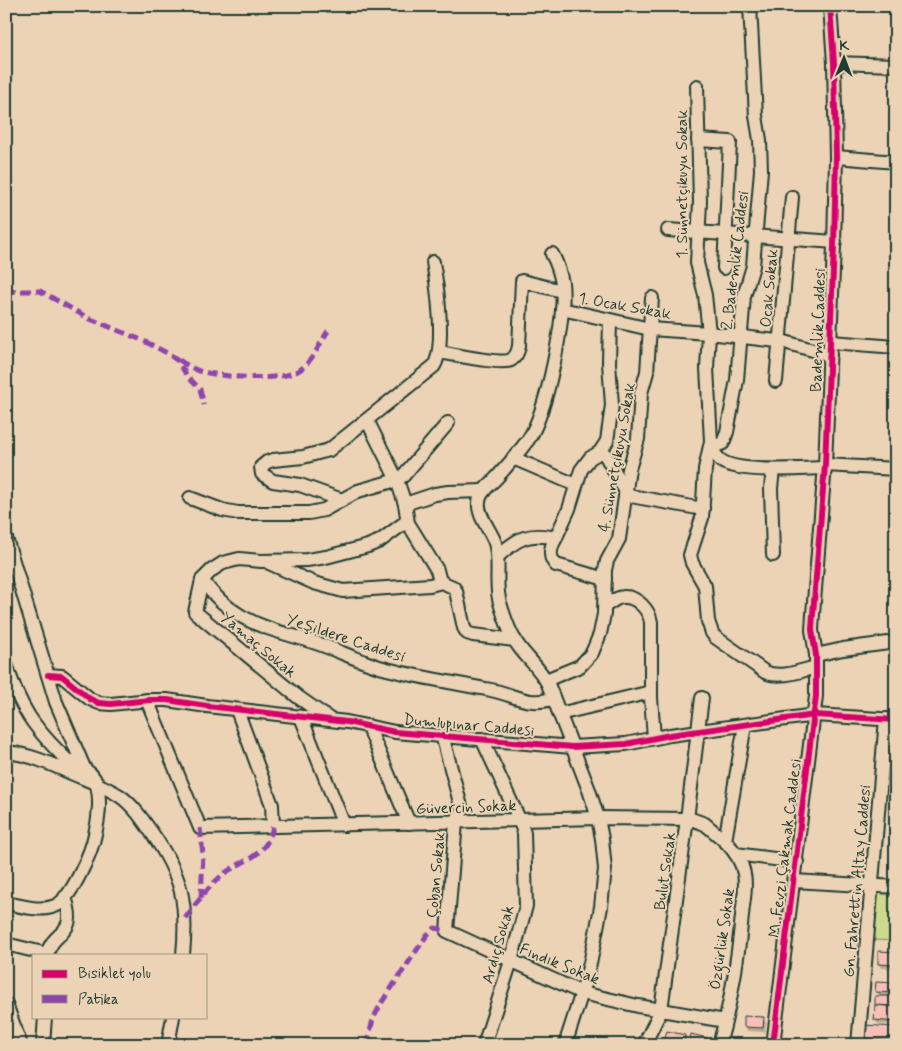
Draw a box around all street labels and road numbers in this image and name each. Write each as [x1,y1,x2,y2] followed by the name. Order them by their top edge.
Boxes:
[672,110,693,258] street label: 1. Sünnetçikuyu Sokak
[717,189,754,331] street label: 2. Bademlik Caddesi
[756,248,783,328] street label: Ocak Sokak
[806,267,831,392] street label: Bademlik Caddesi
[577,288,673,325] street label: 1. Ocak Sokak
[594,381,641,533] street label: 4. Sünnetçikuyu Sokak
[216,607,300,683] street label: Yamaç Sokak
[283,609,408,668] street label: Yeşildere Caddesi
[402,709,536,742] street label: Dumlupınar Caddesi
[764,757,807,939] street label: M. Fevzi Çakmak Caddesi
[839,784,876,978] street label: Gn. Fahrettin Altay Caddesi
[415,795,517,820] street label: Güvercin Sokak
[422,831,451,919] street label: Çoban Sokak
[650,831,681,912] street label: Bulut Sokak
[705,887,741,991] street label: Özgürlük Sokak
[477,903,520,986] street label: Ardıç Sokak
[516,939,603,990] street label: Fındık Sokak

